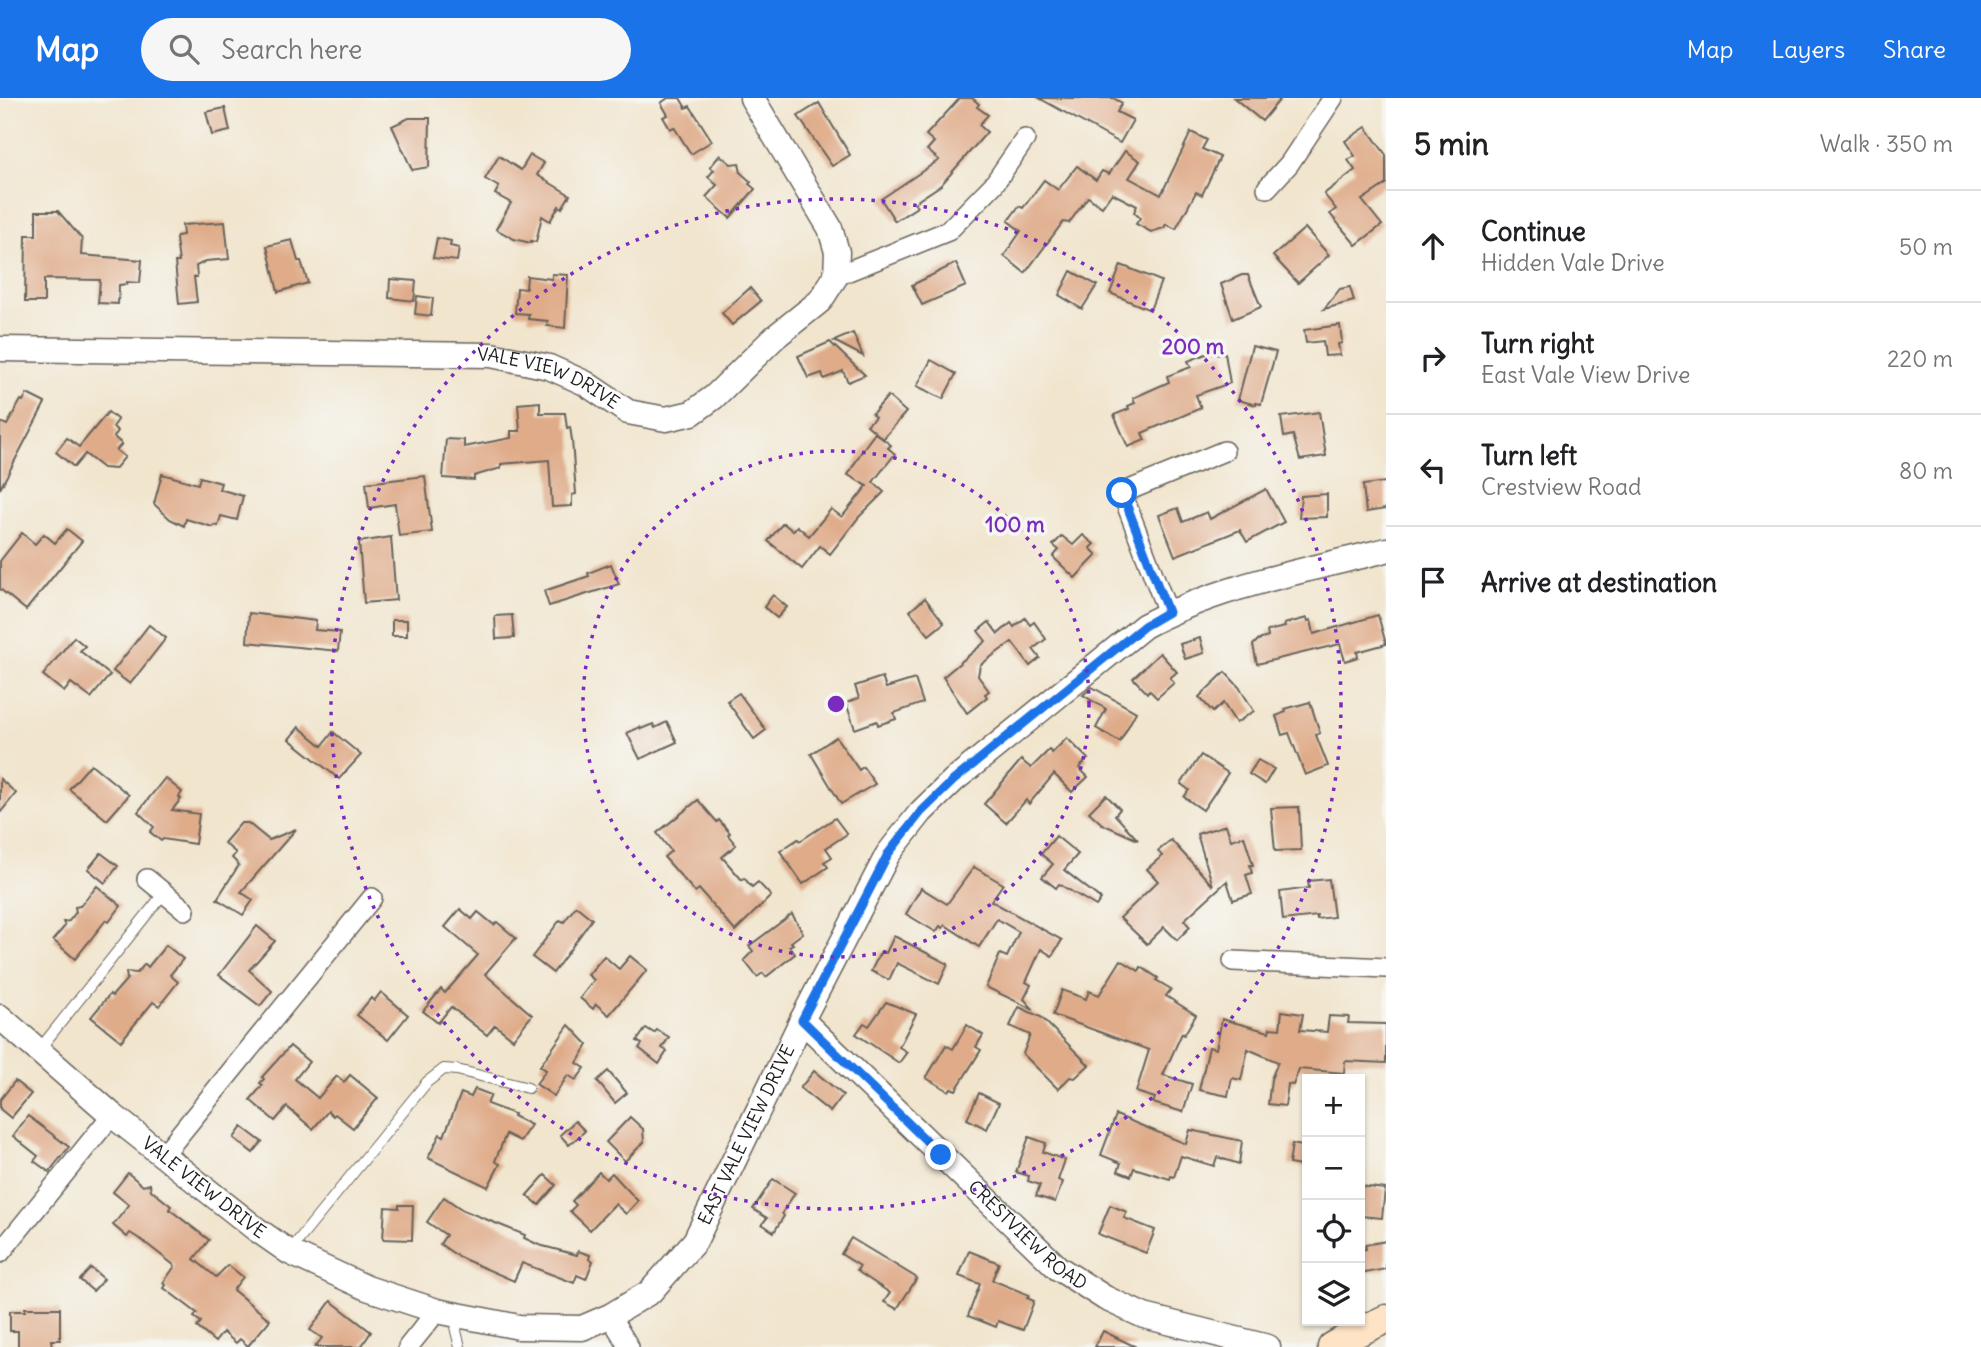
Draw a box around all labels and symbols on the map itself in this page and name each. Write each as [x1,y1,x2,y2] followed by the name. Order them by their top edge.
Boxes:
[1162,333,1225,360] text: 200 m
[477,343,624,414] street label: VALE VIEW DRIVE
[1106,477,1137,508] route start
[985,511,1045,538] text: 100 m
[824,692,848,716] centre of rings
[693,1041,799,1228] street label: EAST VALE VIEW DRIVE
[138,1131,270,1243] street label: VALE VIEW DRIVE
[925,1139,956,1170] route end
[963,1175,1092,1295] street label: CRESTVIEW ROAD

